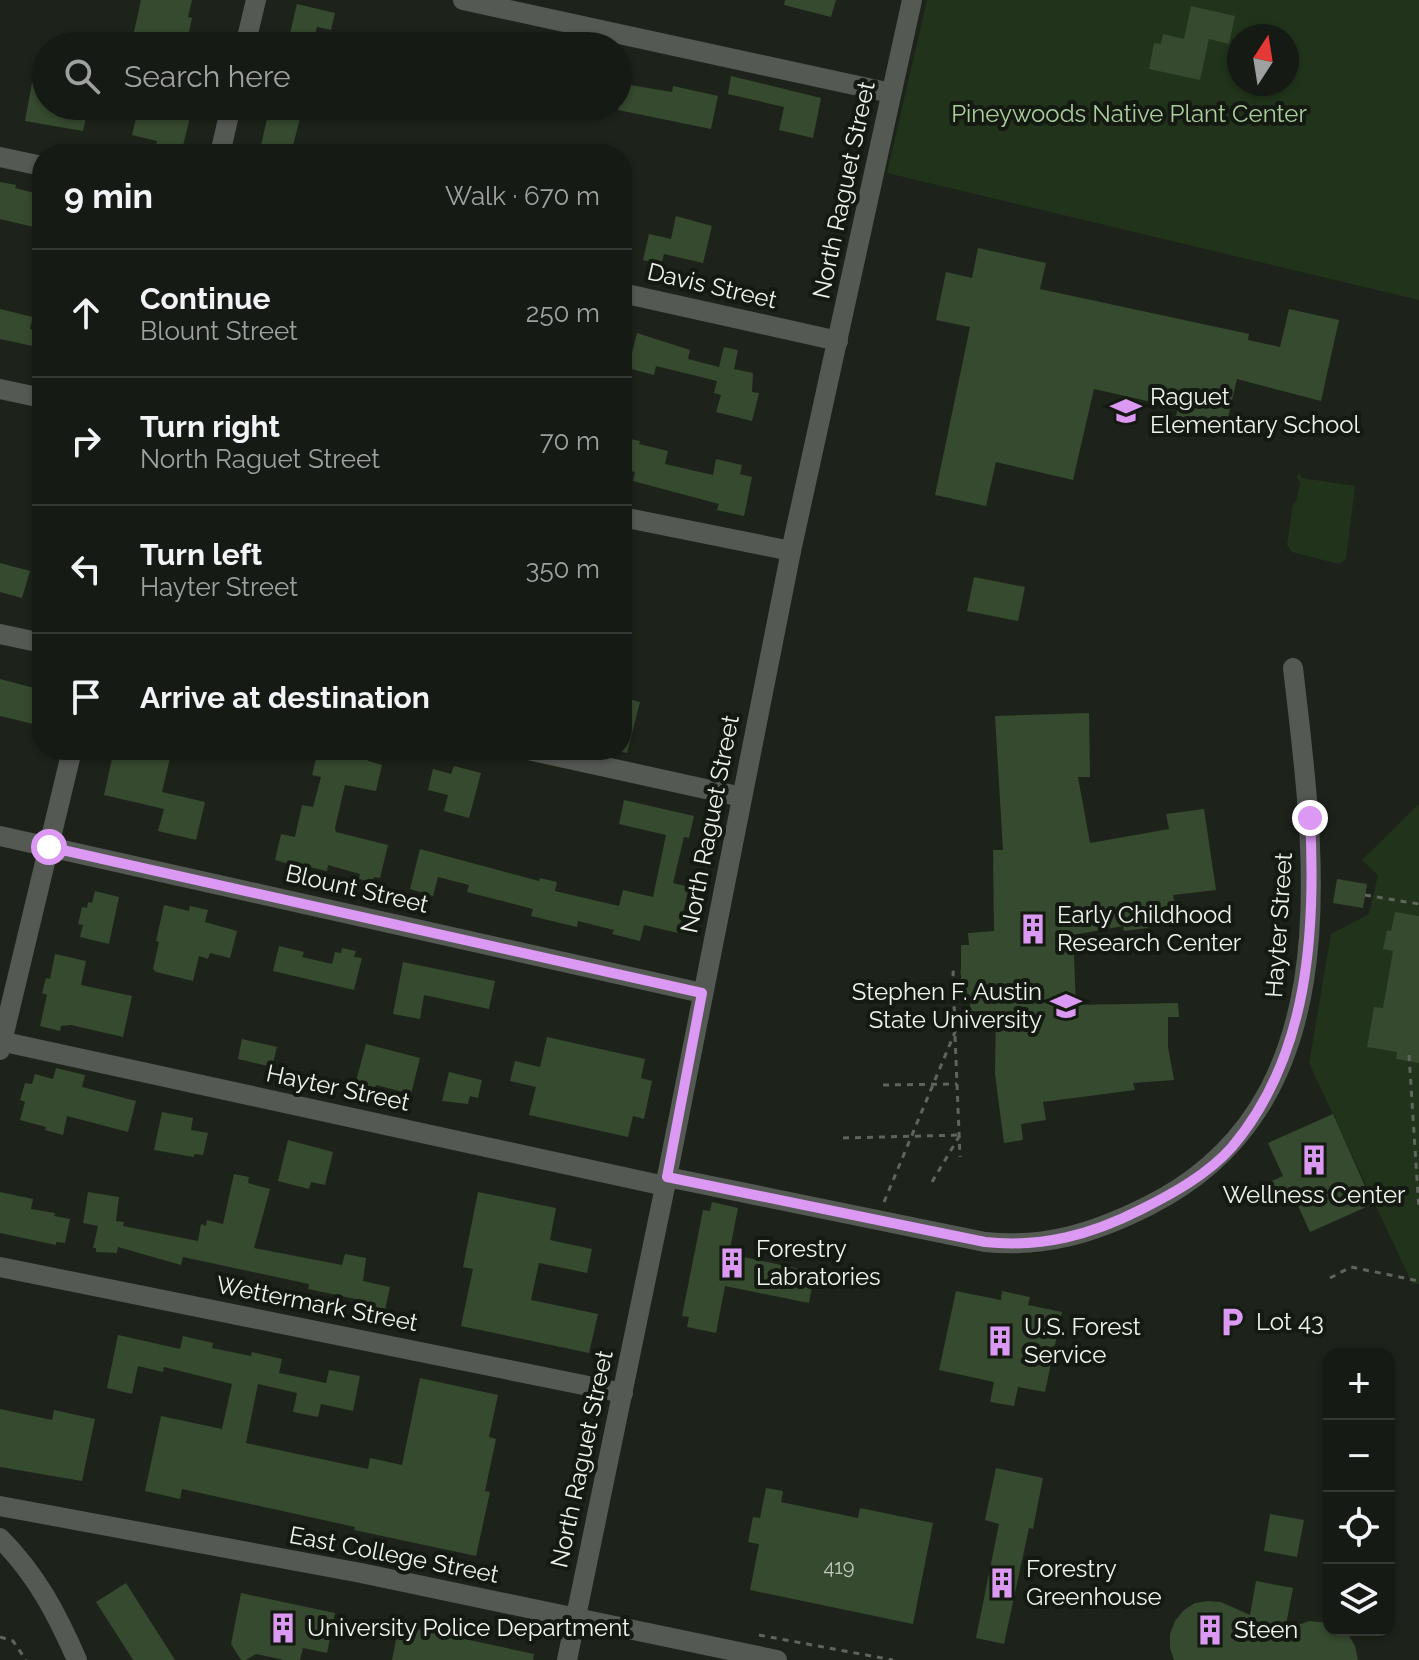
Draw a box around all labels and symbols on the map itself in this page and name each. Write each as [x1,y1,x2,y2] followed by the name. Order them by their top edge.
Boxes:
[1227,24,1299,96] north arrow
[806,79,881,301] street label: North Raguet Street
[951,99,1307,128] park label: Pineywoods Native Plant Center
[645,257,780,314] street label: Davis Street
[1150,382,1361,439] place label: Raguet Elementary School
[1109,394,1143,428] school or university icon: Raguet Elementary School
[674,712,745,935] street label: North Raguet Street
[1292,800,1328,836] route end
[31,829,67,865] route start
[1259,851,1298,999] street label: Hayter Street
[283,858,431,919] street label: Blount Street
[1057,900,1242,957] place label: Early Childhood Research Center
[1016,912,1050,946] building icon: Early Childhood Research Center
[852,977,1042,1034] place label: Stephen F. Austin State University
[1049,989,1083,1023] school or university icon: Stephen F. Austin State University
[264,1058,412,1117] street label: Hayter Street
[1297,1143,1331,1177] building icon: Wellness Center
[1223,1180,1406,1209] place label: Wellness Center
[756,1234,881,1291] place label: Forestry Labratories
[715,1246,749,1280] building icon: Forestry Labratories
[214,1270,420,1337] street label: Wettermark Street
[1215,1305,1249,1339] parking icon: Lot 43
[1256,1307,1324,1336] place label: Lot 43
[1024,1312,1141,1369] place label: U.S. Forest Service
[983,1324,1017,1358] building icon: U.S. Forest Service
[544,1348,619,1570] street label: North Raguet Street
[287,1520,501,1589] street label: East College Street
[1026,1554,1162,1611] place label: Forestry Greenhouse
[823,1555,855,1579] house number: 419
[985,1566,1019,1600] building icon: Forestry Greenhouse
[266,1611,300,1645] building icon: University Police Department
[307,1613,630,1642] place label: University Police Department
[1193,1613,1227,1647] building icon: Steen
[1234,1615,1298,1644] place label: Steen

